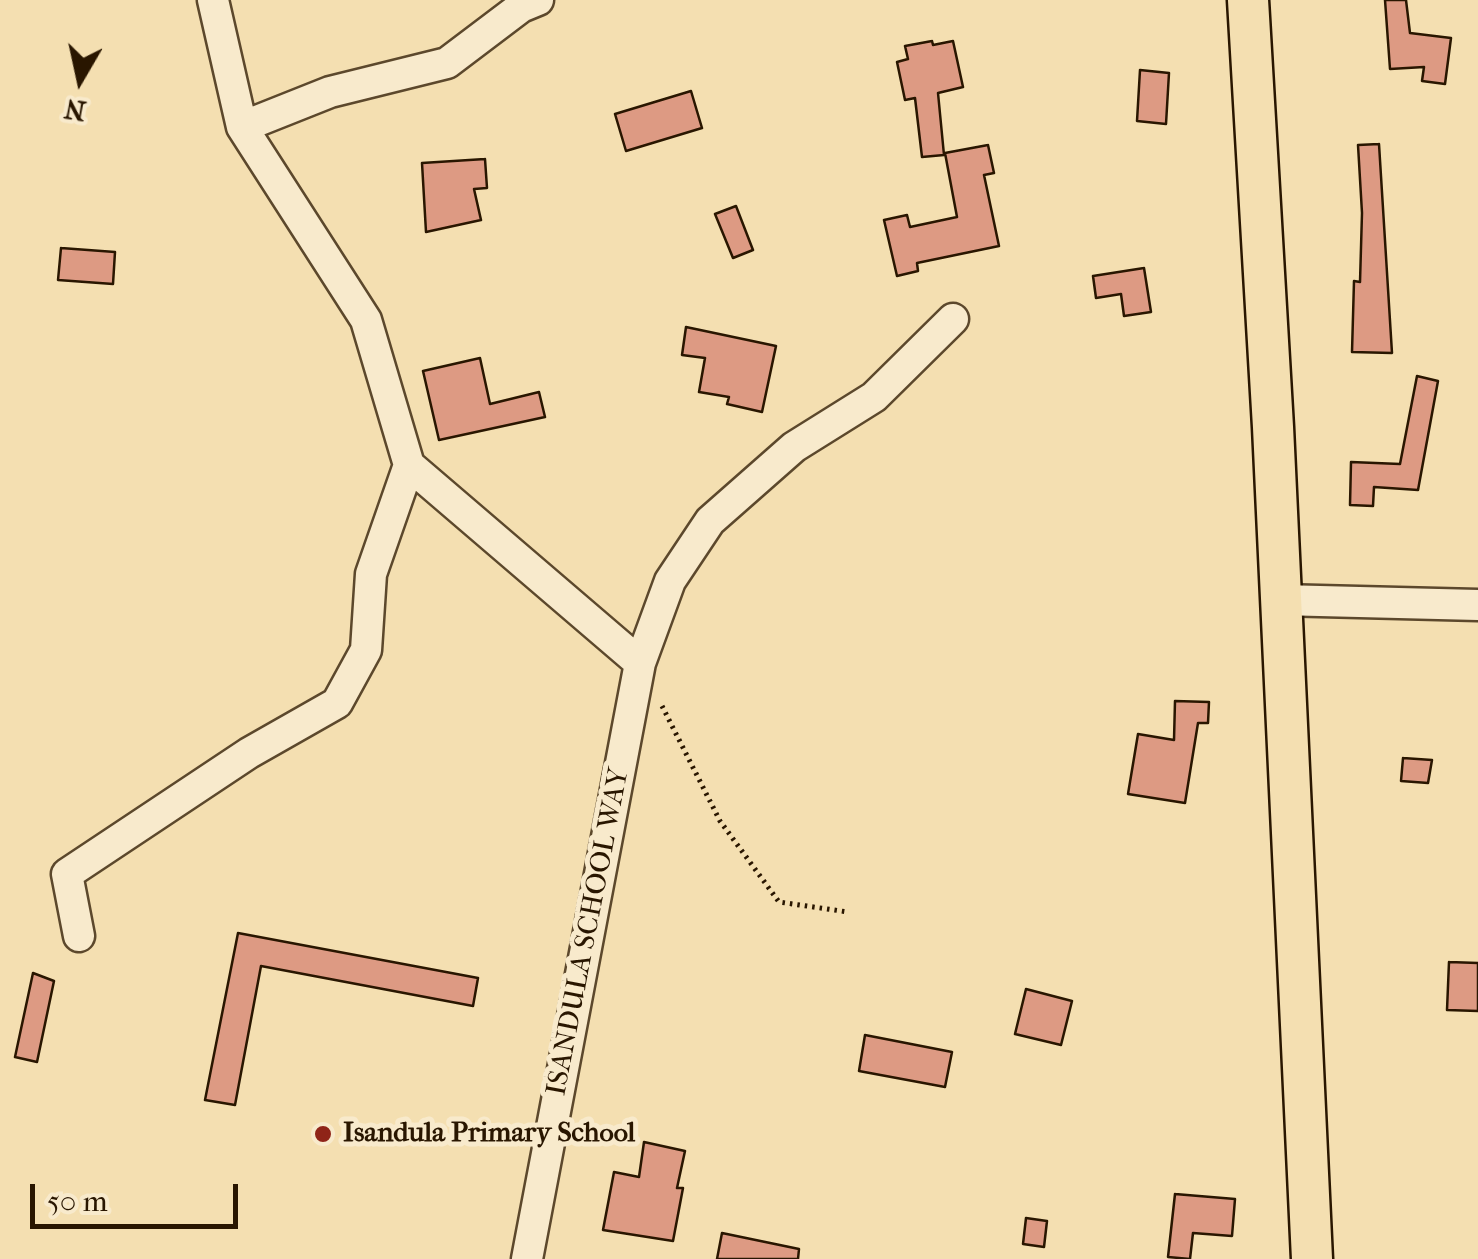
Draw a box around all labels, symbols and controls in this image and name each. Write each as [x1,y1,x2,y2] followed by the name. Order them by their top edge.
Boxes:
[30,30,130,130] north arrow
[62,92,88,128] text: N
[541,765,637,1099] street label: ISANDULA SCHOOL WAY
[343,1117,635,1151] place label: Isandula Primary School
[312,1123,334,1145] marker: Isandula Primary School
[35,1164,242,1226] scale bar
[47,1184,108,1219] text: 50 m

